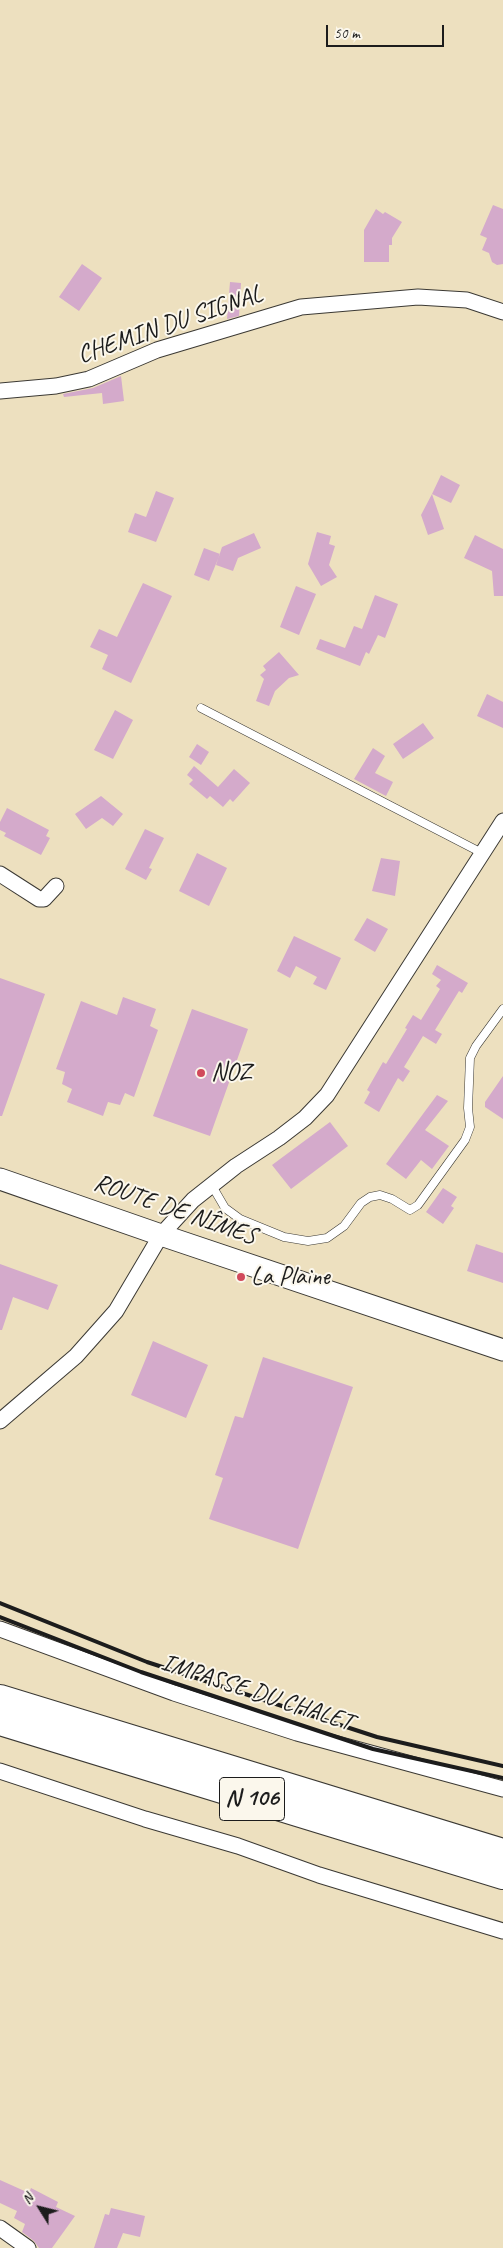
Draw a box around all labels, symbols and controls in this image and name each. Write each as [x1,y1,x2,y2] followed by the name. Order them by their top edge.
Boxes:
[328,15,446,47] scale bar
[334,24,360,43] text: 50 m
[74,279,266,371] street label: CHEMIN DU SIGNAL
[211,1058,251,1088] place label: NOZ
[195,1067,207,1079] marker: NOZ
[90,1168,260,1252] street label: ROUTE DE NÎMES
[251,1262,330,1292] place label: La Plaine
[235,1271,247,1283] marker: La Plaine
[157,1648,357,1738] street label: IMPASSE DU CHALET
[220,1778,284,1820] road number: N 106
[15,2183,65,2233] north arrow
[18,2190,37,2207] text: N

